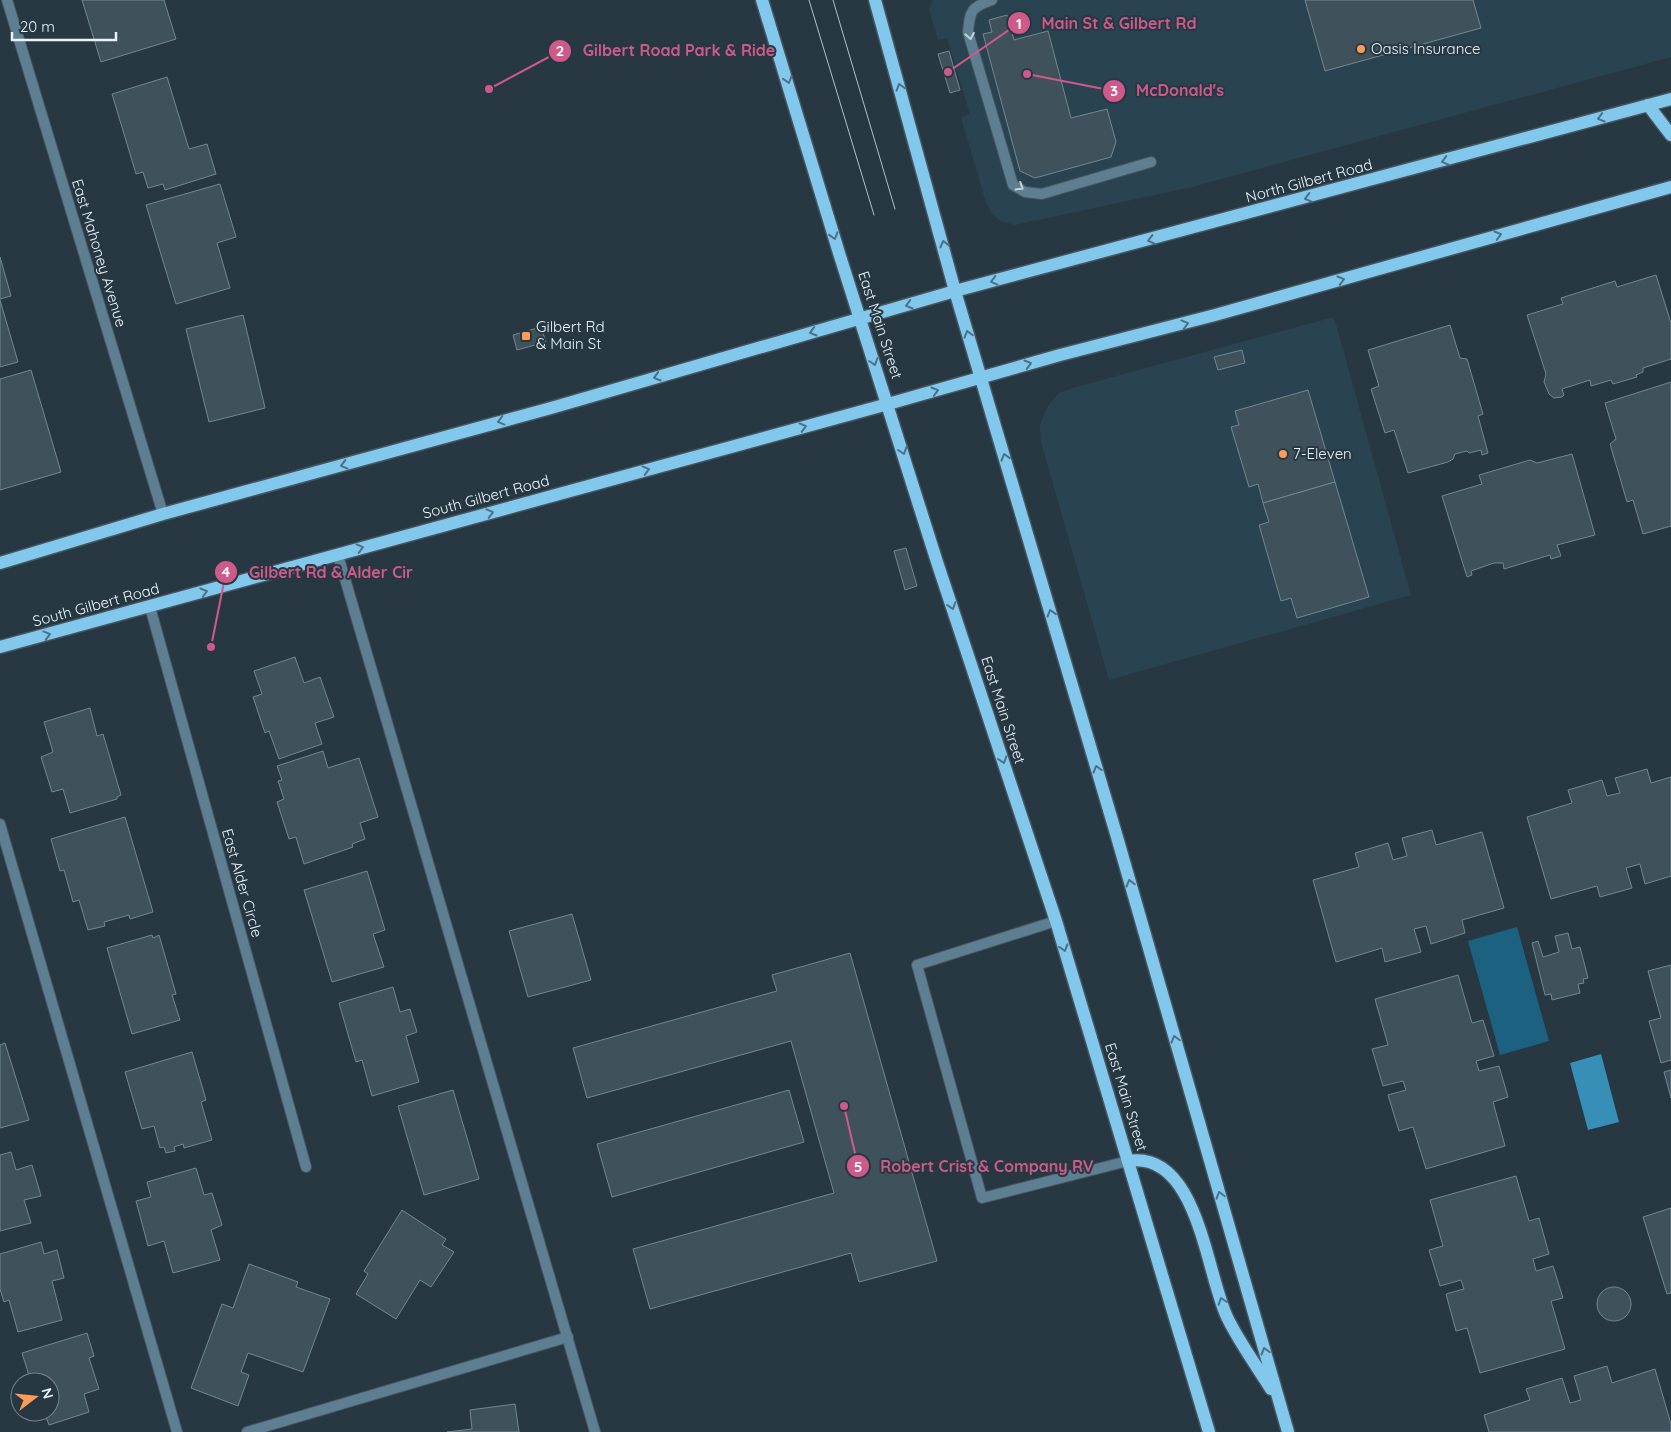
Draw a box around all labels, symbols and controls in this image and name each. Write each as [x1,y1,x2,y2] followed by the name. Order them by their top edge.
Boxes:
[1006,8,1206,39] callout: Main St & Gilbert Rd
[12,10,116,42] scale bar
[1042,13,1197,33] text: Main St & Gilbert Rd
[1016,14,1022,33] text: 1
[20,17,55,36] text: 20 m
[965,31,975,40] one-way arrow
[548,35,785,66] callout: Gilbert Road Park & Ride
[1371,39,1481,58] place label: Oasis Insurance
[583,40,775,60] text: Gilbert Road Park & Ride
[556,41,564,60] text: 2
[1355,43,1367,55] marker: Oasis Insurance
[782,75,792,83] one-way arrow
[1101,75,1234,106] callout: McDonald's
[1136,80,1224,100] text: McDonald's
[1110,81,1118,100] text: 3
[895,83,906,92] one-way arrow
[1598,113,1606,123] one-way arrow
[1243,154,1374,207] street label: North Gilbert Road
[1440,155,1449,166] one-way arrow
[68,176,131,329] street label: East Mahoney Avenue
[1015,181,1024,191] one-way arrow
[1304,192,1312,202] one-way arrow
[828,231,838,239] one-way arrow
[1493,231,1501,241] one-way arrow
[1147,234,1156,245] one-way arrow
[939,240,949,248] one-way arrow
[854,269,907,381] street label: East Main Street
[990,275,998,285] one-way arrow
[1337,275,1345,285] one-way arrow
[905,299,913,309] one-way arrow
[536,317,605,353] place label: Gilbert Rd & Main St
[1180,319,1189,329] one-way arrow
[809,326,818,337] one-way arrow
[520,330,532,342] marker: Gilbert Rd & Main St
[964,331,974,339] one-way arrow
[869,357,879,365] one-way arrow
[1023,360,1031,370] one-way arrow
[654,371,662,381] one-way arrow
[930,386,939,397] one-way arrow
[496,415,505,426] one-way arrow
[798,422,807,432] one-way arrow
[1293,444,1352,463] place label: 7-Eleven
[898,446,908,454] one-way arrow
[1277,448,1289,460] marker: 7-Eleven
[1000,454,1010,462] one-way arrow
[341,459,349,469] one-way arrow
[642,465,650,475] one-way arrow
[420,470,551,523] street label: South Gilbert Road
[485,508,493,518] one-way arrow
[356,544,364,554] one-way arrow
[214,556,423,587] callout: Gilbert Rd & Alder Cir
[222,562,231,581] text: 4
[249,562,413,582] text: Gilbert Rd & Alder Cir
[30,578,161,631] street label: South Gilbert Road
[199,587,208,598] one-way arrow
[946,601,956,609] one-way arrow
[1047,610,1057,618] one-way arrow
[43,630,51,640] one-way arrow
[977,654,1030,766] street label: East Main Street
[997,755,1007,764] one-way arrow
[1092,765,1102,774] one-way arrow
[218,826,267,939] street label: East Alder Circle
[1126,879,1136,887] one-way arrow
[1059,943,1069,951] one-way arrow
[1171,1035,1181,1044] one-way arrow
[1101,1040,1152,1153] street label: East Main Street
[845,1151,1104,1182] callout: Robert Crist & Company RV
[880,1156,1094,1176] text: Robert Crist & Company RV
[854,1157,862,1176] text: 5
[1215,1191,1226,1200] one-way arrow
[1217,1297,1227,1306] one-way arrow
[1260,1348,1270,1356] one-way arrow
[10,1372,60,1422] north arrow
[37,1386,58,1401] text: N

